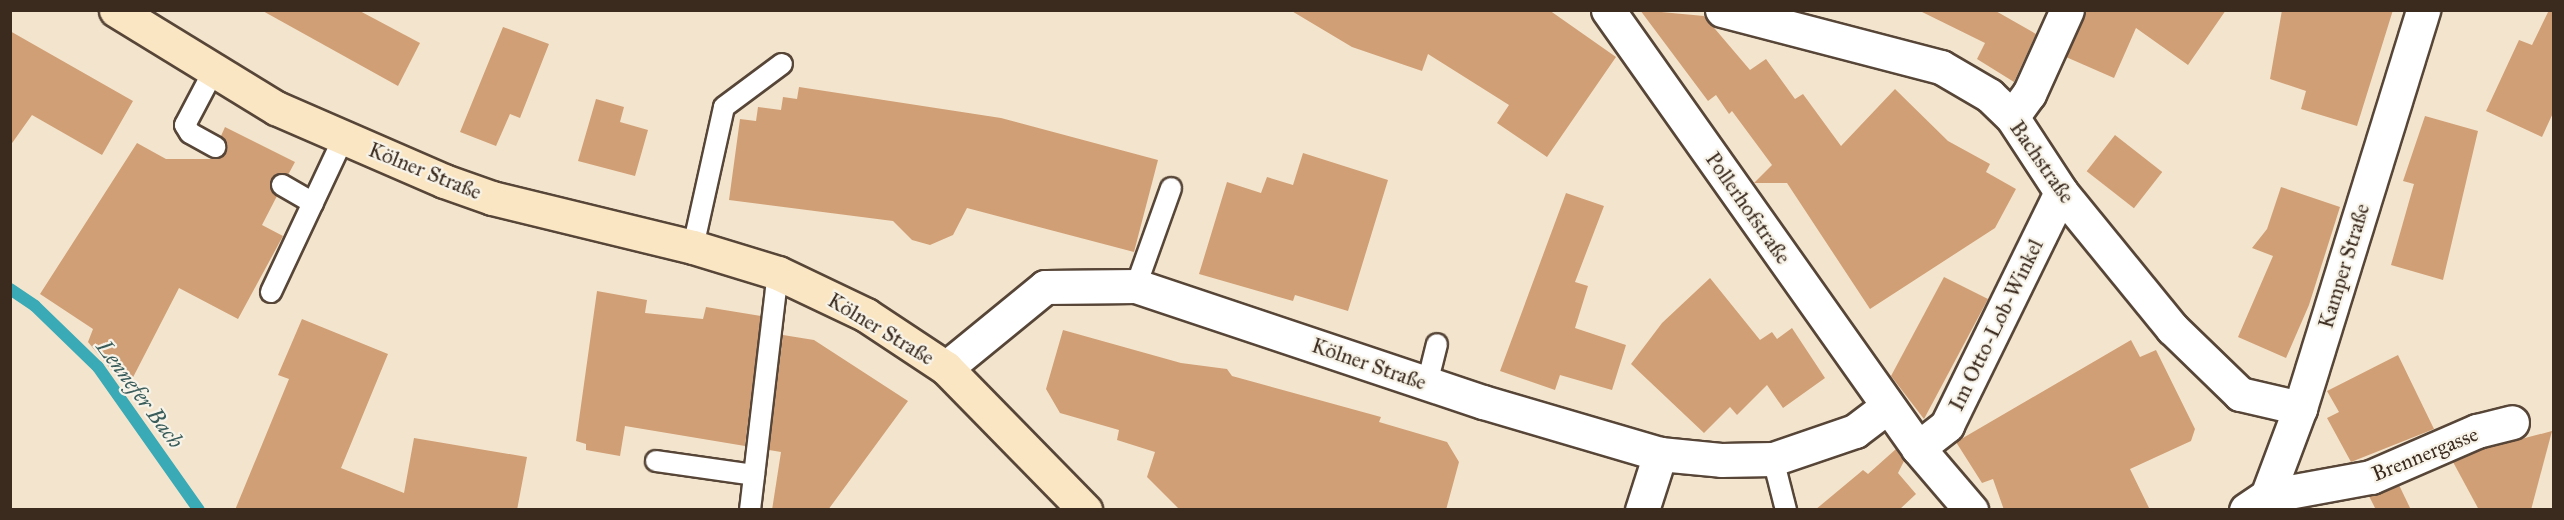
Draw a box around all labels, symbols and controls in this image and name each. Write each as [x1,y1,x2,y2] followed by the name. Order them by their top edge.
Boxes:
[2005,116,2079,208] street label: Bachstraße
[365,137,485,205] street label: Kölner Straße
[1700,147,1796,269] street label: Pollerhofstraße
[2313,201,2375,331] street label: Kamper Straße
[1944,235,2048,415] street label: Im Otto-Lob-Winkel
[823,287,939,371] street label: Kölner Straße
[1308,333,1430,395] street label: Kölner Straße
[91,335,189,453] water label: Lennefer Bach
[2368,421,2482,487] street label: Brennergasse

